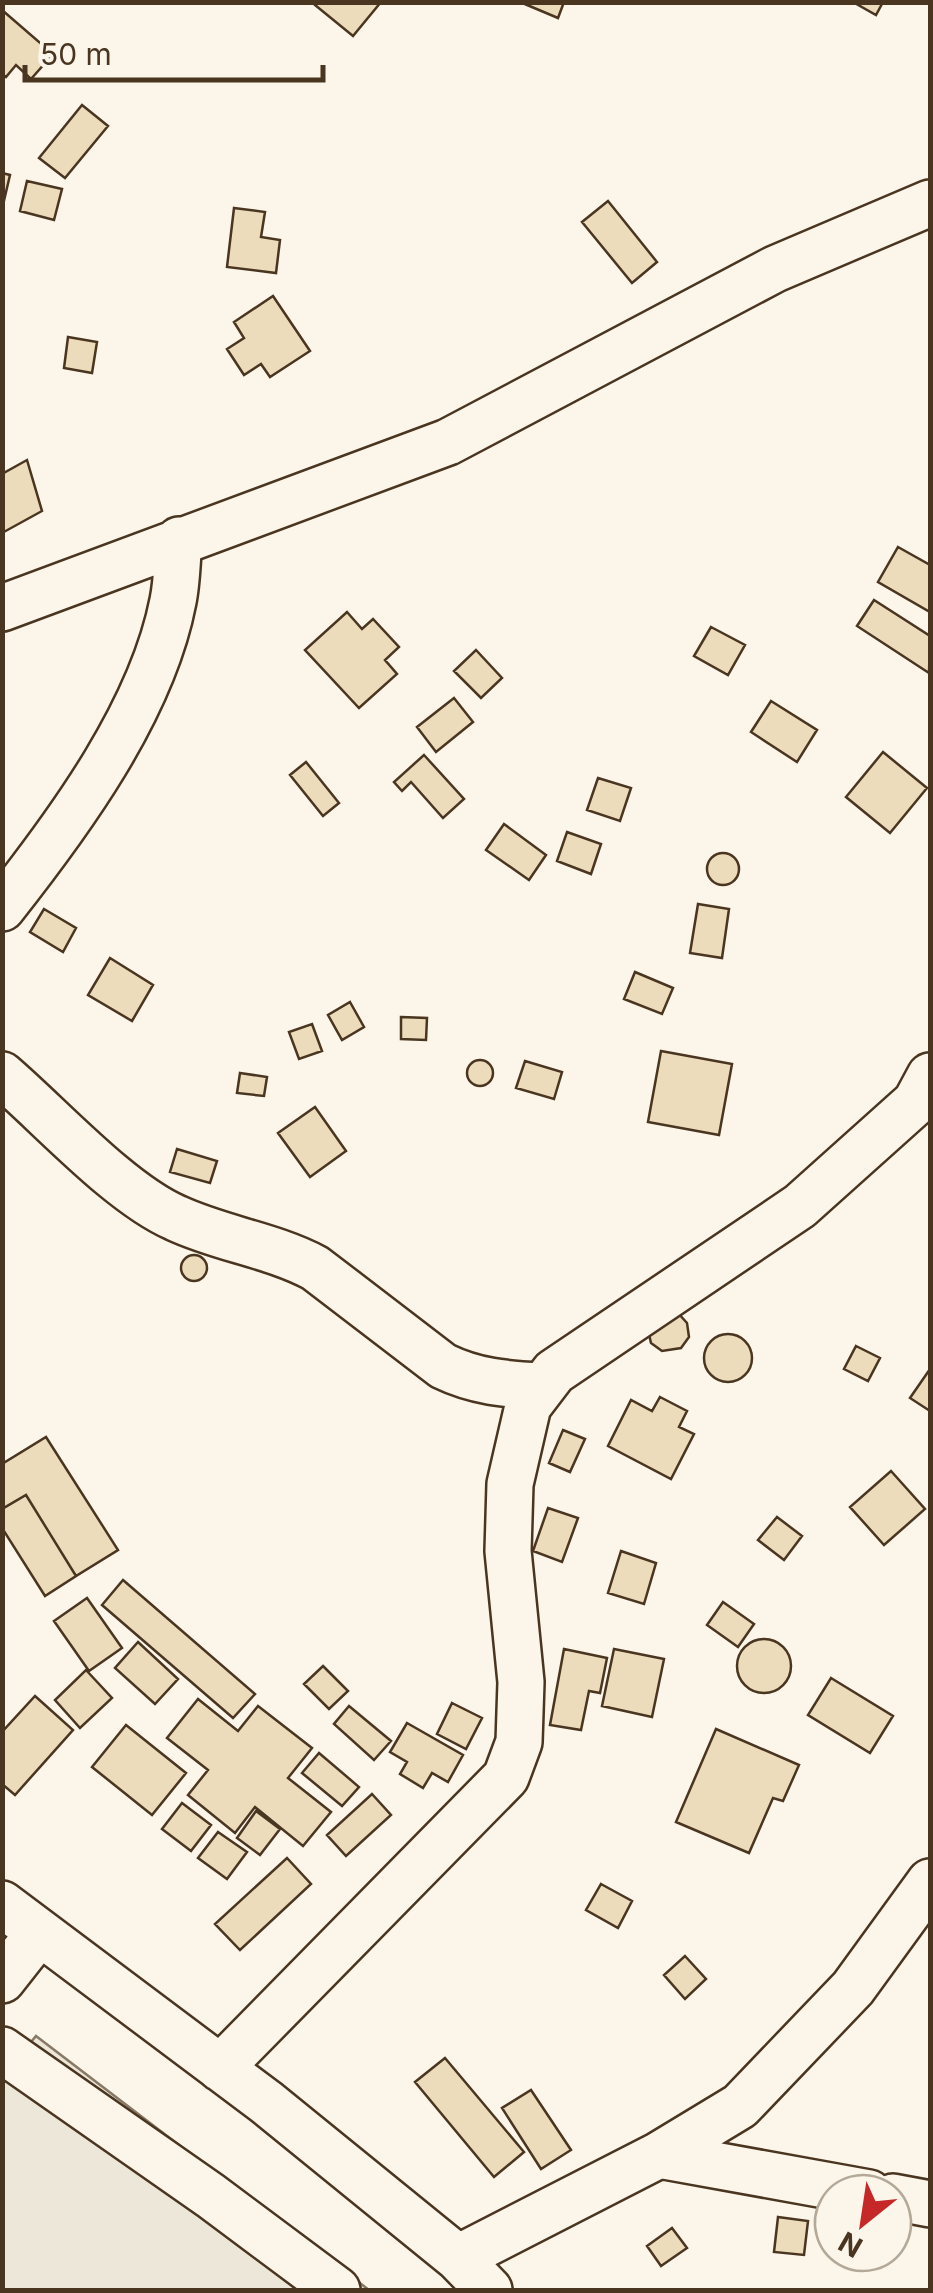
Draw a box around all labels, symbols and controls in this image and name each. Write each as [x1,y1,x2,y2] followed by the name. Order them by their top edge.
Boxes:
[25,20,322,82] scale bar
[40,36,112,72] text: 50 m
[813,2173,913,2273] north arrow
[833,2225,868,2265] text: N

